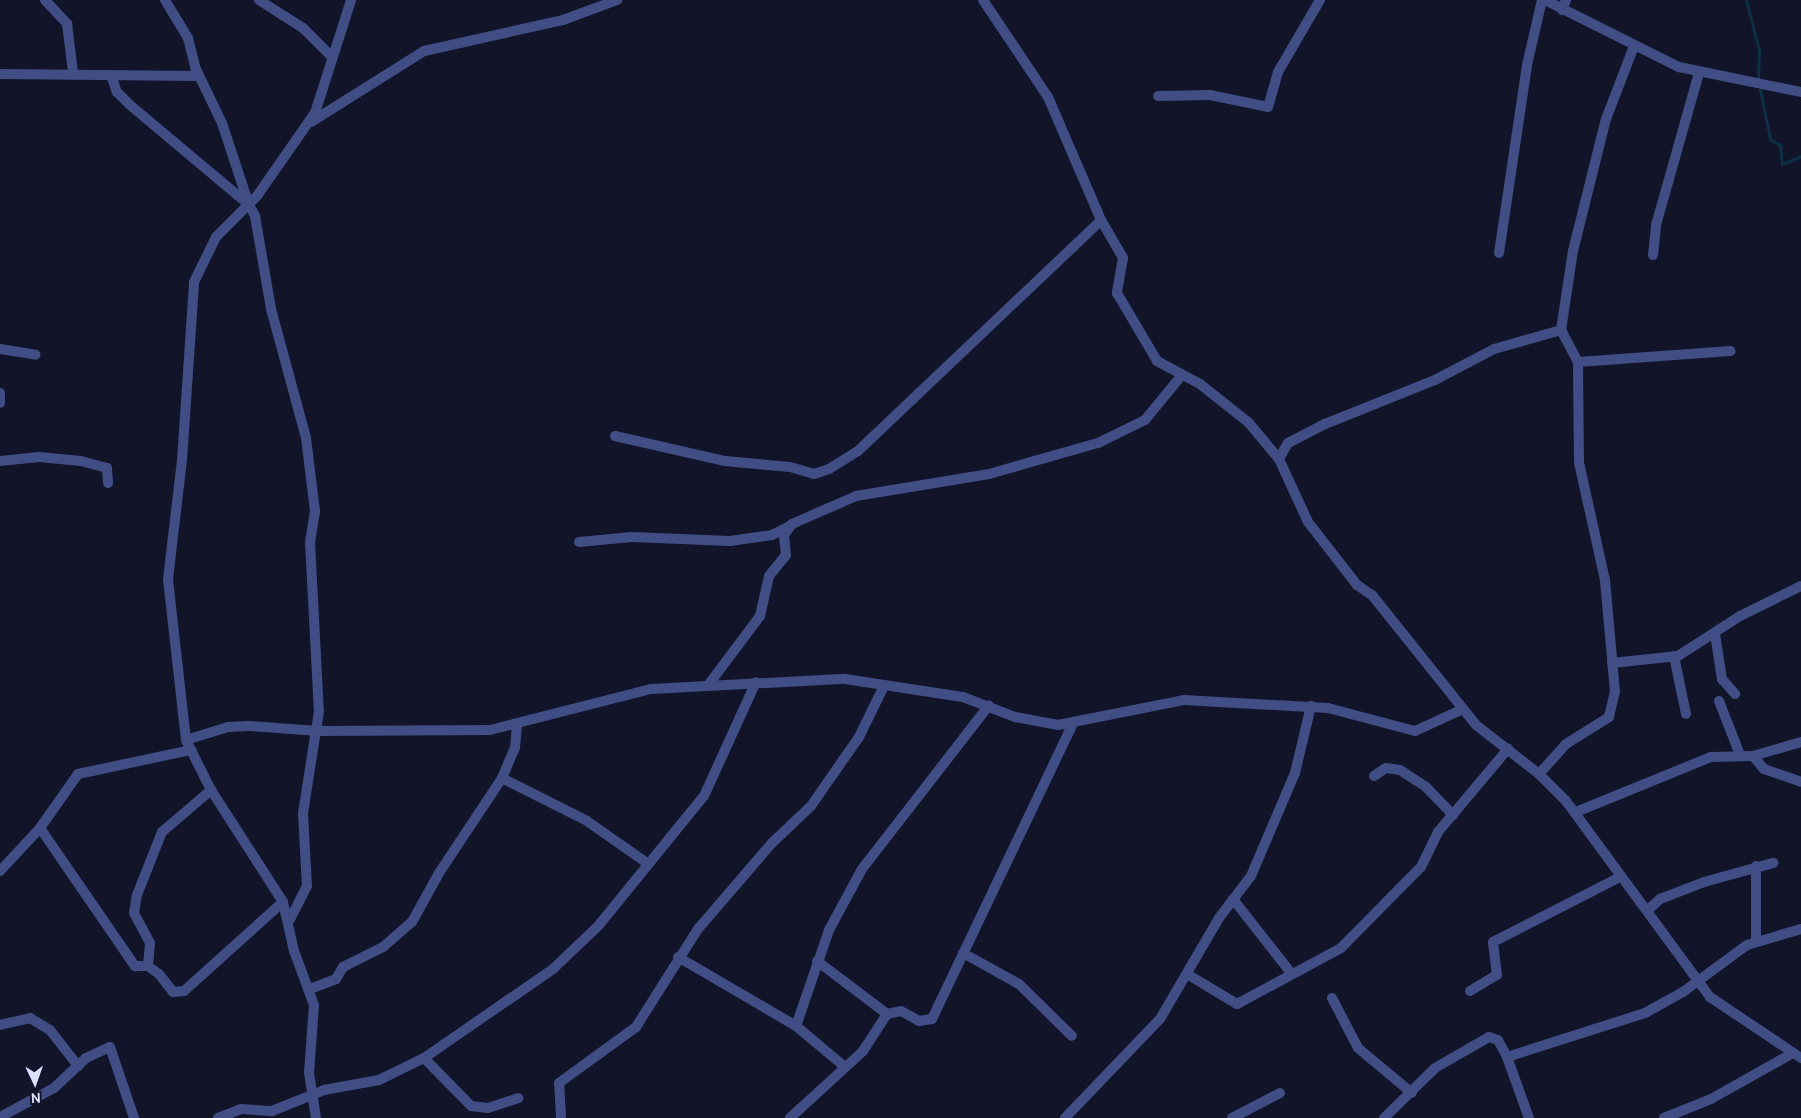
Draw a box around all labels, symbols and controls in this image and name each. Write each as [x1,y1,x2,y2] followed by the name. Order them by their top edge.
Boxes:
[10,1058,60,1108] north arrow
[30,1089,41,1107] text: N

